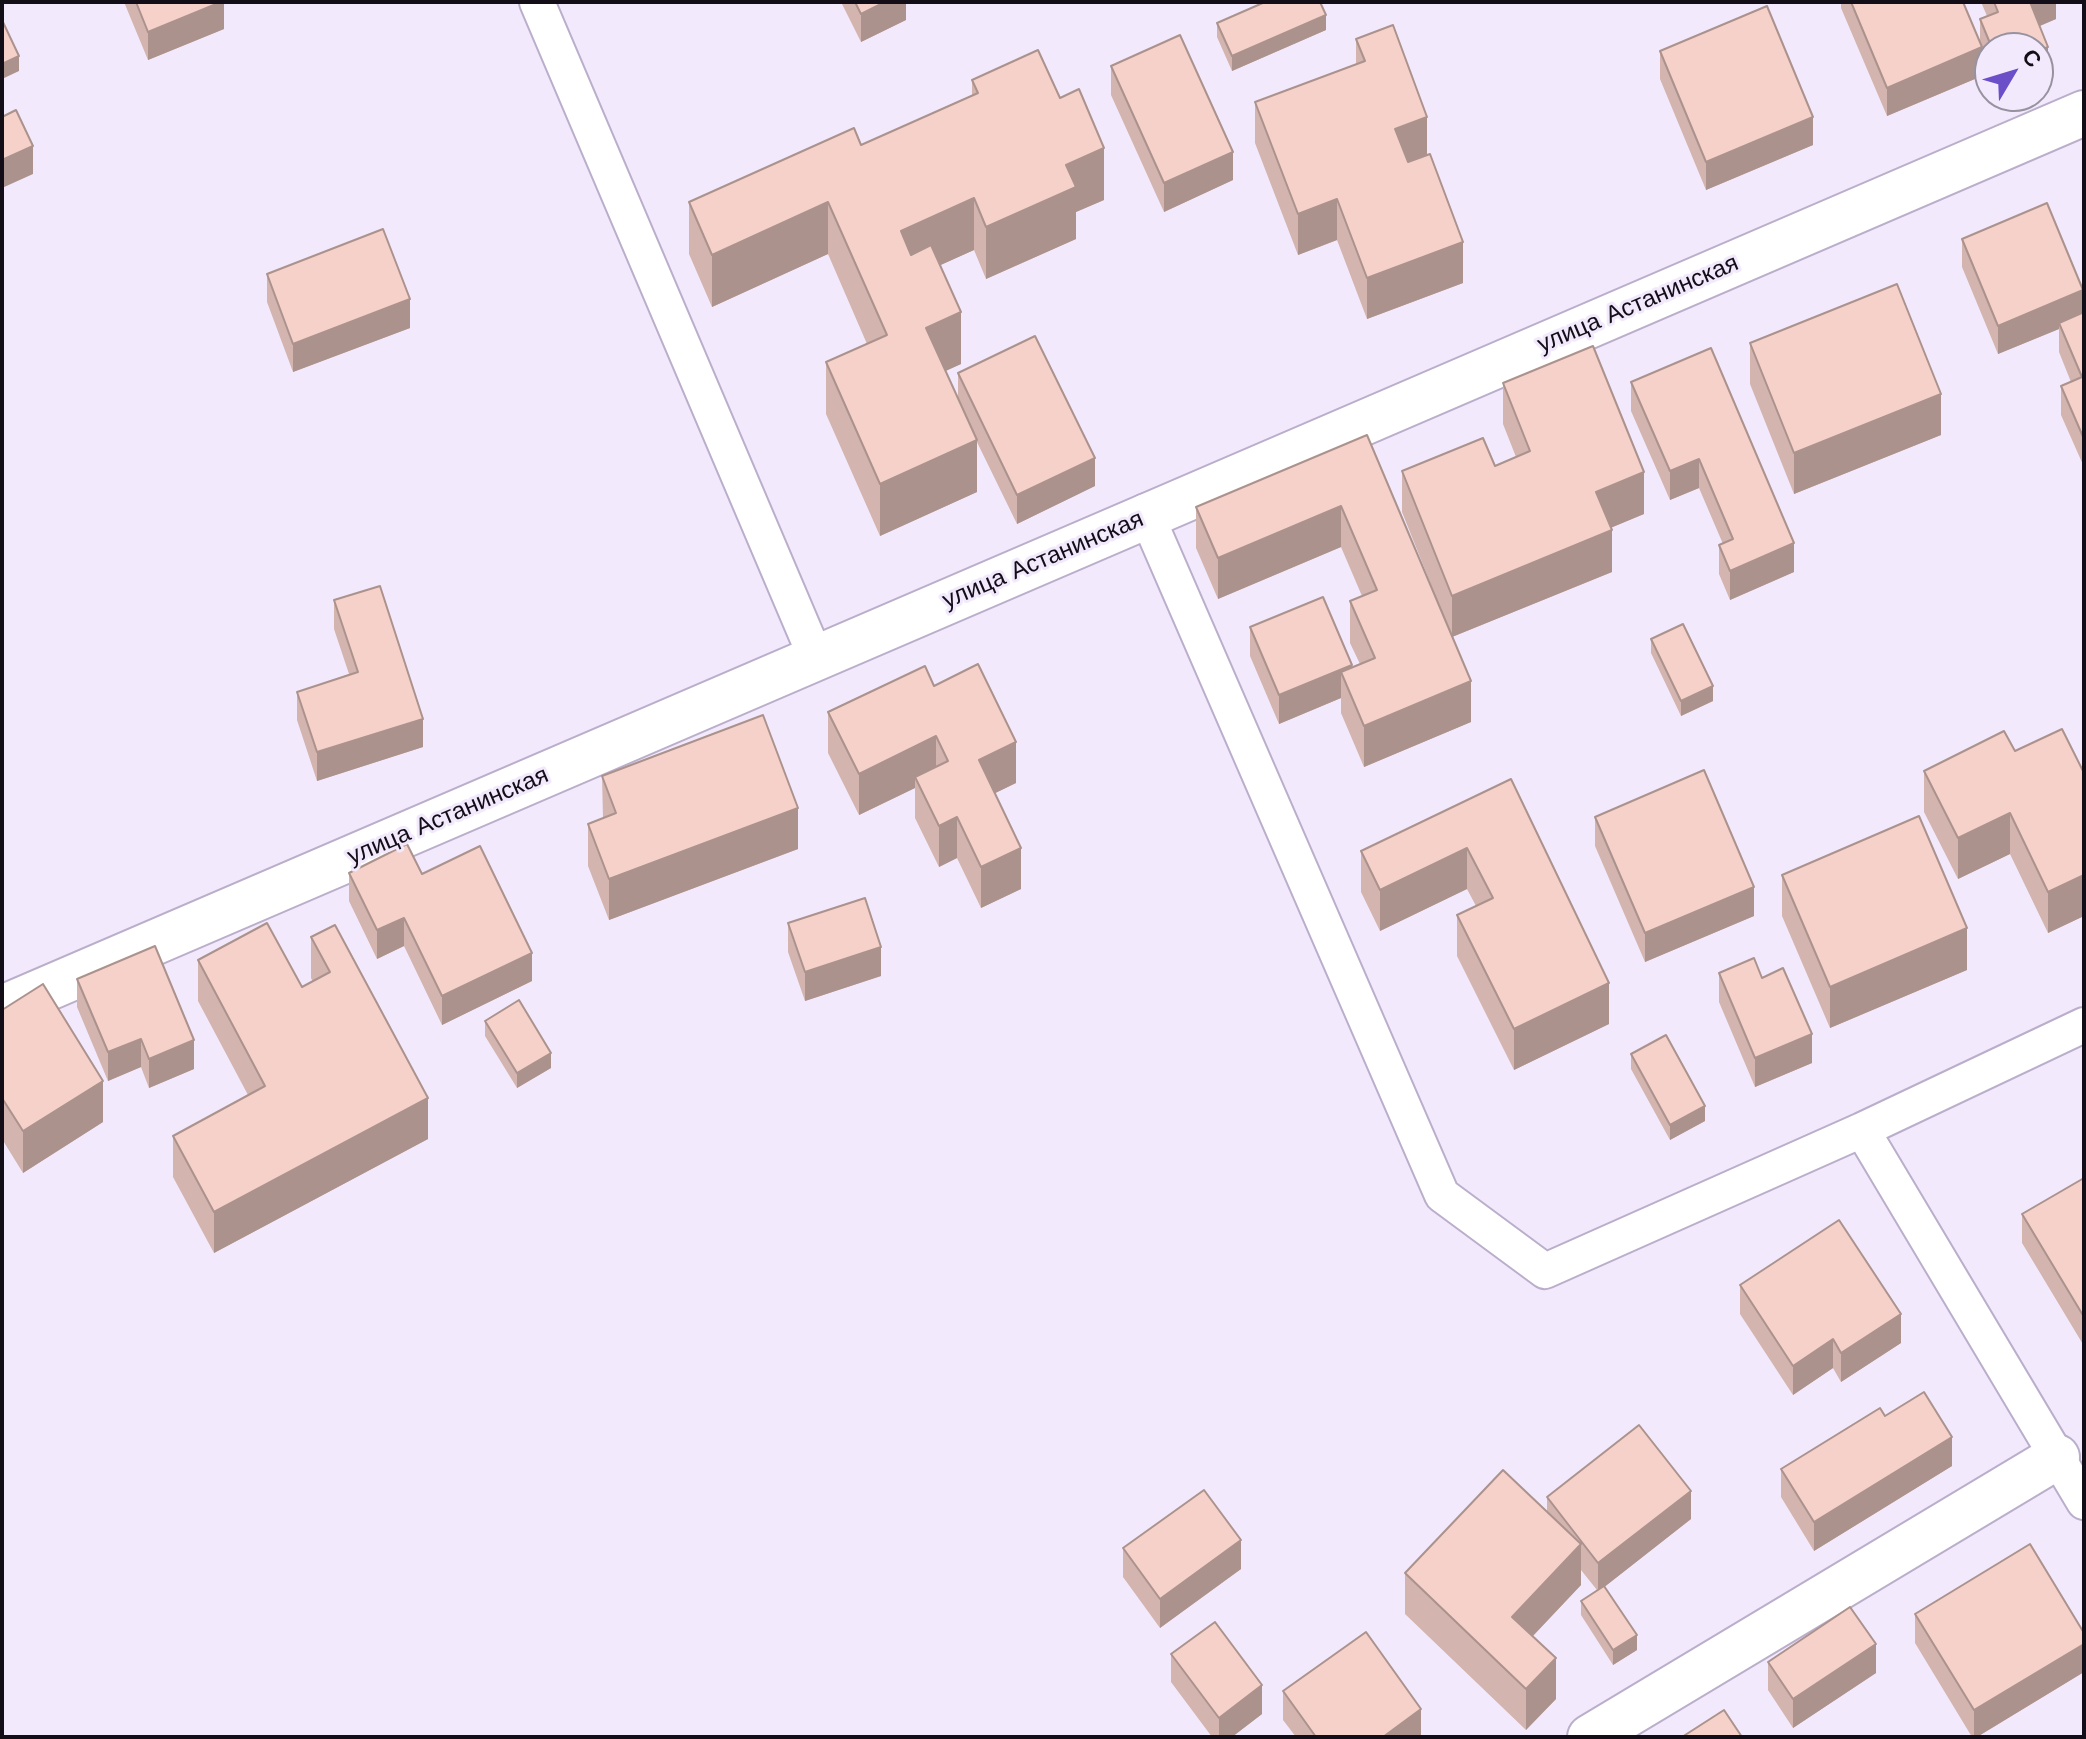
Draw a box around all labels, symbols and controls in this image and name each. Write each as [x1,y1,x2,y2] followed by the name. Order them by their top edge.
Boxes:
[1974,32,2054,112] north arrow
[2017,44,2046,72] text: С
[1533,249,1743,359] street label: улица Астанинская
[938,505,1148,615] street label: улица Астанинская
[343,761,553,871] street label: улица Астанинская

